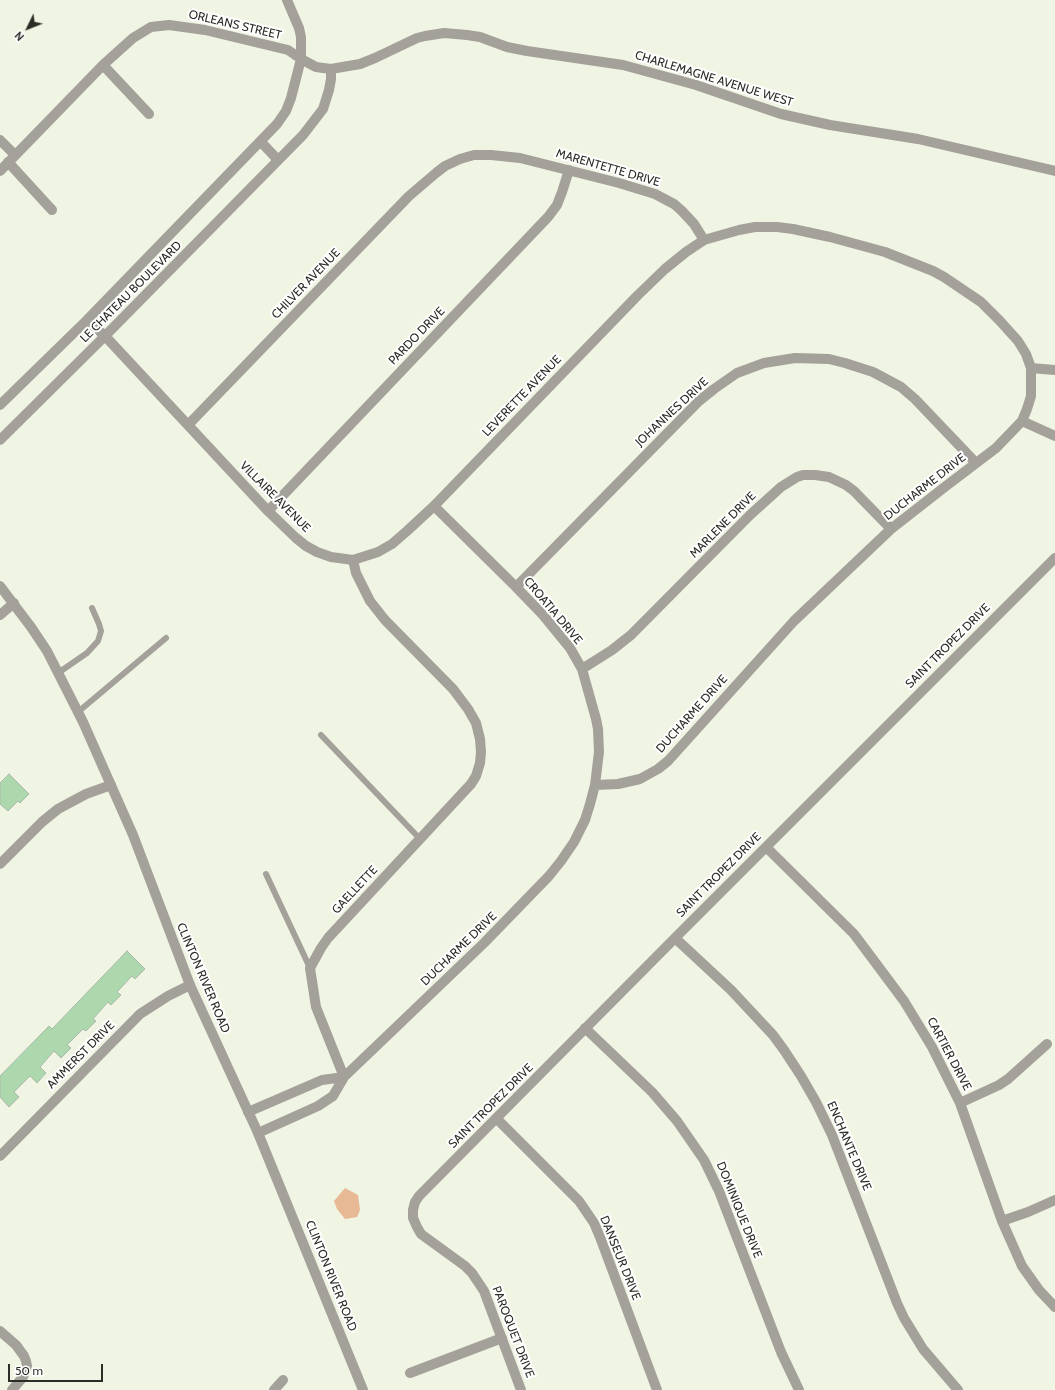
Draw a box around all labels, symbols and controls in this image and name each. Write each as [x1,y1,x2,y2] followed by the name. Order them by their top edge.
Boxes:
[187,7,283,43] street label: ORLEANS STREET
[8,8,48,48] north arrow
[11,29,27,44] text: N
[633,48,795,110] street label: CHARLEMAGNE AVENUE WEST
[554,146,662,190] street label: MARENTETTE DRIVE
[77,238,185,346] street label: LE CHATEAU BOULEVARD
[269,246,343,322] street label: CHILVER AVENUE
[386,304,448,368] street label: PARDO DRIVE
[480,352,564,440] street label: LEVERETTE AVENUE
[633,375,711,449] street label: JOHANNES DRIVE
[881,451,969,523] street label: DUCHARME DRIVE
[237,459,313,535] street label: VILLAIRE AVENUE
[687,489,759,561] street label: MARLENE DRIVE
[521,575,585,647] street label: CROATIA DRIVE
[903,601,993,691] street label: SAINT TROPEZ DRIVE
[653,672,731,756] street label: DUCHARME DRIVE
[674,830,764,920] street label: SAINT TROPEZ DRIVE
[329,863,381,917] street label: GAELLETTE
[418,909,500,989] street label: DUCHARME DRIVE
[173,921,233,1035] street label: CLINTON RIVER ROAD
[924,1015,974,1093] street label: CARTIER DRIVE
[44,1018,118,1092] street label: AMMERST DRIVE
[446,1061,536,1151] street label: SAINT TROPEZ DRIVE
[824,1099,874,1193] street label: ENCHANTE DRIVE
[713,1160,765,1260] street label: DOMINIQUE DRIVE
[597,1214,643,1302] street label: DANSEUR DRIVE
[302,1219,360,1333] street label: CLINTON RIVER ROAD
[489,1284,537,1380] street label: PAROQUET DRIVE
[10,1356,105,1382] scale bar
[15,1363,43,1378] text: 50 m

